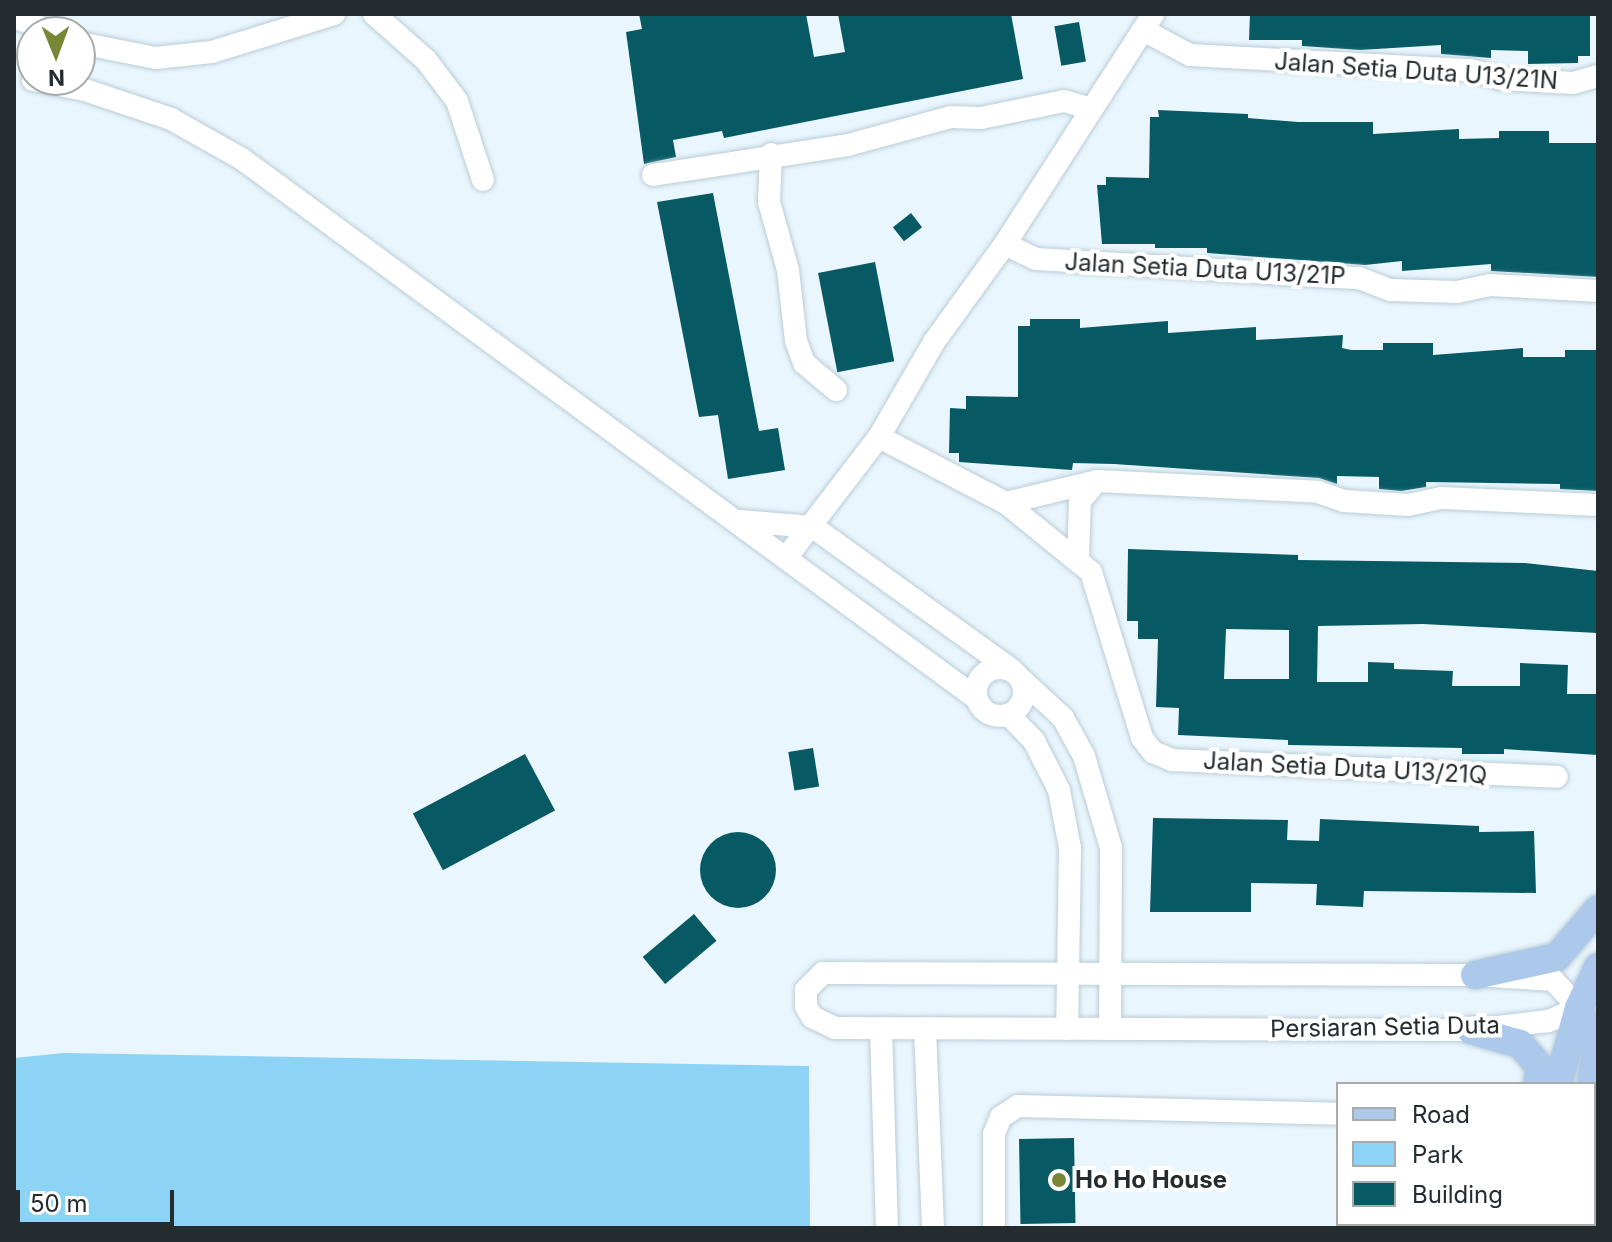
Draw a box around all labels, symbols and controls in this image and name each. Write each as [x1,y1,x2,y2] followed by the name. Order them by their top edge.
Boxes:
[16,16,96,96] north arrow
[1273,47,1559,95] street label: Jalan Setia Duta U13/21N
[48,65,65,91] text: N
[1064,247,1346,291] street label: Jalan Setia Duta U13/21P
[1202,746,1488,790] street label: Jalan Setia Duta U13/21Q
[1270,1011,1500,1043] street label: Persiaran Setia Duta
[1336,1082,1596,1226] legend
[1412,1100,1470,1129] text: Road
[1412,1140,1463,1169] text: Park
[1075,1166,1227,1194] place label: Ho Ho House
[1050,1171,1068,1189] marker: Ho Ho House
[20,1174,178,1224] scale bar
[1412,1180,1503,1209] text: Building
[30,1189,88,1218] text: 50 m

